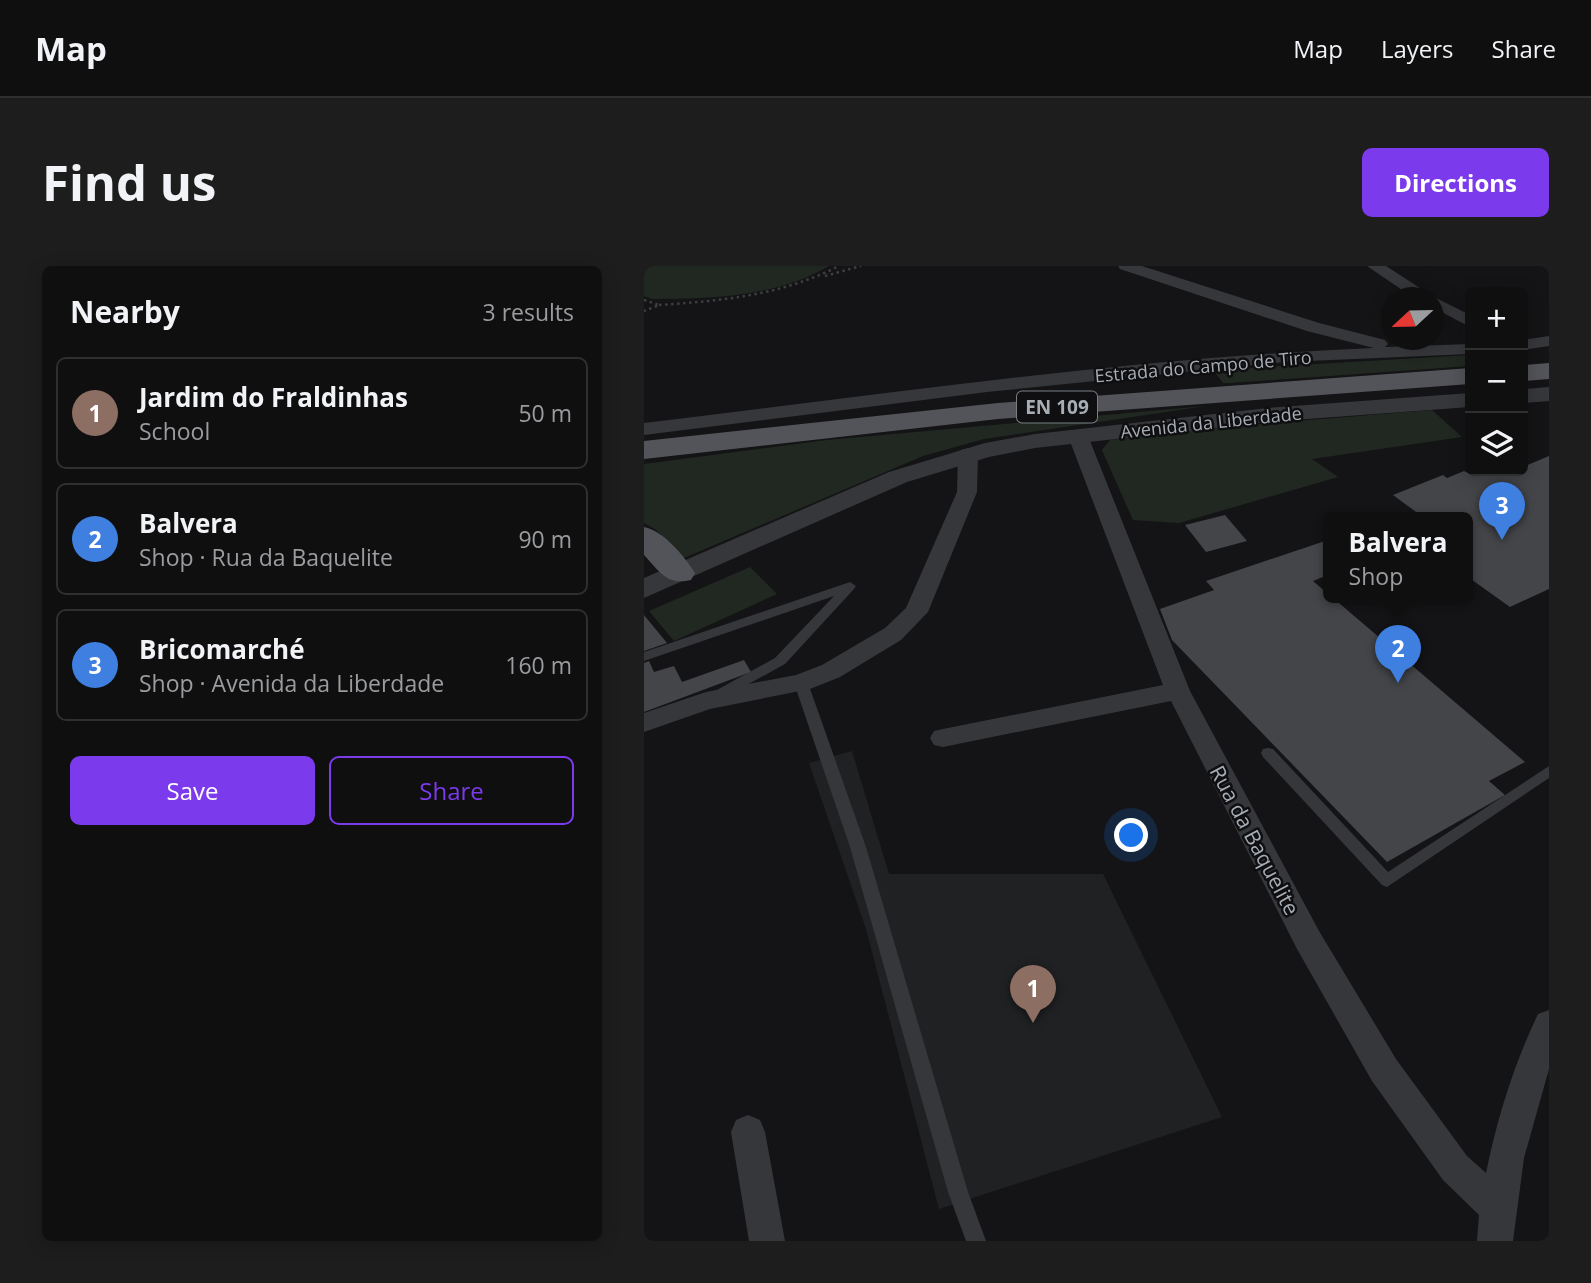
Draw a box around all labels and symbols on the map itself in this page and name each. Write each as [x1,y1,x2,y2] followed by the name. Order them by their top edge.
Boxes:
[1381,287,1444,350] north arrow
[1094,345,1312,387] street label: Estrada do Campo de Tiro
[1017,391,1097,422] road number: EN 109
[1119,401,1303,443] street label: Avenida da Liberdade
[1479,482,1525,540] pin: 3
[1375,625,1421,683] pin: 2
[1204,760,1306,920] street label: Rua da Baquelite
[1114,818,1148,852] your location
[1010,965,1056,1023] pin: 1

